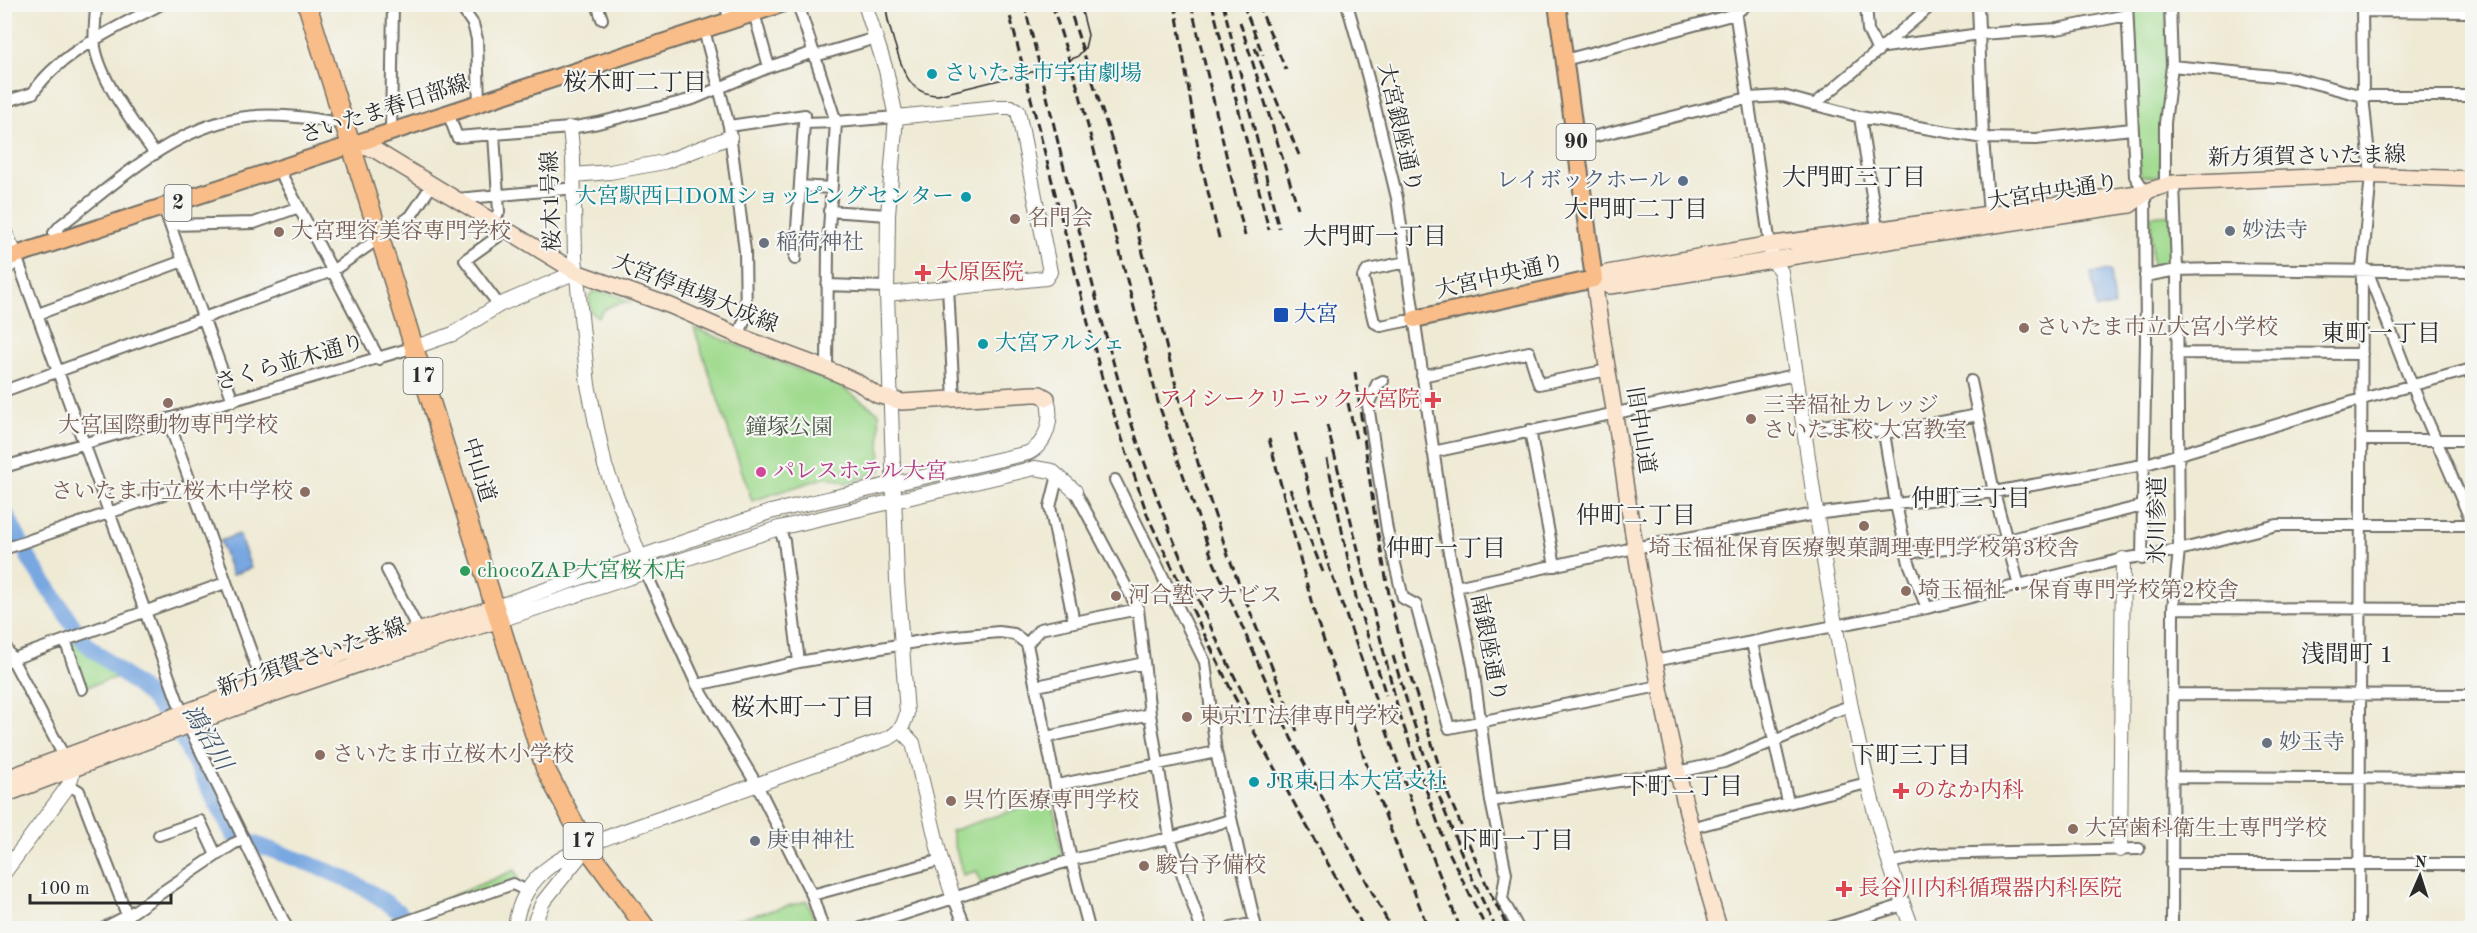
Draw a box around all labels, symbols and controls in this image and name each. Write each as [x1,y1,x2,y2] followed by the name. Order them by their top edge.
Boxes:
[944,61,1142,85] place label: さいたま市宇宙劇場
[1373,61,1427,195] street label: 大宮銀座通り
[925,67,939,81] marker: さいたま市宇宙劇場
[563,69,707,96] district label: 桜木町二丁目
[297,70,472,148] street label: さいたま春日部線
[1556,124,1596,160] road number: 90
[2208,142,2406,170] street label: 新方須賀さいたま線
[537,150,565,252] street label: 桜木1号線
[1782,164,1926,191] district label: 大門町三丁目
[1497,169,1671,192] place label: レイボックホール
[1986,170,2120,214] street label: 大宮中央通り
[1676,174,1690,188] marker: レイボックホール
[575,184,954,208] place label: 大宮駅西口DOMショッピングセンター
[164,185,192,221] road number: 2
[959,190,973,204] marker: 大宮駅西口DOMショッピングセンター
[1564,196,1708,223] district label: 大門町二丁目
[1027,206,1093,230] place label: 名門会
[1008,212,1022,226] marker: 名門会
[2242,218,2308,242] place label: 妙法寺
[291,219,511,243] place label: 大宮理容美容専門学校
[1303,223,1447,250] district label: 大門町一丁目
[2223,224,2237,238] marker: 妙法寺
[272,225,286,239] marker: 大宮理容美容専門学校
[776,230,864,254] place label: 稲荷神社
[757,236,771,250] marker: 稲荷神社
[609,249,781,337] street label: 大宮停車場大成線
[1433,249,1567,303] street label: 大宮中央通り
[936,260,1024,284] place label: 大原医院
[914,264,932,282] marker: 大原医院
[1294,302,1338,326] place label: 大宮
[1272,306,1290,324] marker: 大宮
[2036,315,2278,339] place label: さいたま市立大宮小学校
[2321,320,2441,347] district label: 東町一丁目
[2017,321,2031,335] marker: さいたま市立大宮小学校
[212,329,367,395] street label: さくら並木通り
[995,331,1125,355] place label: 大宮アルシェ
[976,337,990,351] marker: 大宮アルシェ
[404,358,442,394] road number: 17
[1622,385,1660,475] street label: 旧中山道
[1159,387,1420,411] place label: アイシークリニック大宮院
[1424,391,1442,409] marker: アイシークリニック大宮院
[1763,393,1967,442] place label: 三幸福祉カレッジ さいたま校 大宮教室
[161,396,175,410] marker: 大宮国際動物専門学校
[1744,412,1758,426] marker: 三幸福祉カレッジ さいたま校 大宮教室
[58,413,278,437] place label: 大宮国際動物専門学校
[745,415,833,439] park label: 鐘塚公園
[458,435,500,505] street label: 中山道
[773,459,947,483] place label: パレスホテル大宮
[754,465,768,479] marker: パレスホテル大宮
[2145,476,2169,564] street label: 氷川参道
[51,479,293,503] place label: さいたま市立桜木中学校
[298,485,312,499] marker: さいたま市立桜木中学校
[1911,485,2031,512] district label: 仲町三丁目
[1576,502,1696,529] district label: 仲町二丁目
[1857,519,1871,533] marker: 埼玉福祉保育医療製菓調理専門学校第3校舎
[1386,535,1506,562] district label: 仲町一丁目
[1649,536,2079,560] place label: 埼玉福祉保育医療製菓調理専門学校第3校舎
[477,558,686,582] place label: chocoZAP大宮桜木店
[458,564,472,578] marker: chocoZAP大宮桜木店
[1918,578,2239,602] place label: 埼玉福祉・保育専門学校第2校舎
[1128,583,1282,607] place label: 河合塾マナビス
[1899,584,1913,598] marker: 埼玉福祉・保育専門学校第2校舎
[1109,589,1123,603] marker: 河合塾マナビス
[1467,592,1511,704] street label: 南銀座通り
[214,613,409,701] street label: 新方須賀さいたま線
[2301,641,2393,668] district label: 浅間町 1
[731,694,875,721] district label: 桜木町一丁目
[177,699,239,778] water label: 鴻沼川
[1199,704,1399,728] place label: 東京IT法律専門学校
[1180,710,1194,724] marker: 東京IT法律専門学校
[2279,730,2345,754] place label: 妙玉寺
[2260,736,2274,750] marker: 妙玉寺
[332,742,574,766] place label: さいたま市立桜木小学校
[1851,743,1971,769] district label: 下町三丁目
[313,748,327,762] marker: さいたま市立桜木小学校
[1266,769,1448,793] place label: JR東日本大宮支社
[1623,774,1743,800] district label: 下町二丁目
[1247,775,1261,789] marker: JR東日本大宮支社
[1914,778,2024,802] place label: のなか内科
[1892,782,1910,800] marker: のなか内科
[963,788,1139,812] place label: 呉竹医療専門学校
[944,794,958,808] marker: 呉竹医療専門学校
[2085,816,2327,840] place label: 大宮歯科衛生士専門学校
[2066,822,2080,836] marker: 大宮歯科衛生士専門学校
[564,823,602,859] road number: 17
[767,828,855,852] place label: 庚申神社
[1454,828,1574,854] district label: 下町一丁目
[748,834,762,848] marker: 庚申神社
[2390,846,2450,906] north arrow
[1156,853,1266,877] place label: 駿台予備校
[2414,855,2428,871] text: N
[1137,859,1151,873] marker: 駿台予備校
[30,867,171,905] scale bar
[1858,876,2122,900] place label: 長谷川内科循環器内科医院
[39,880,90,898] text: 100 m
[1835,880,1853,898] marker: 長谷川内科循環器内科医院

